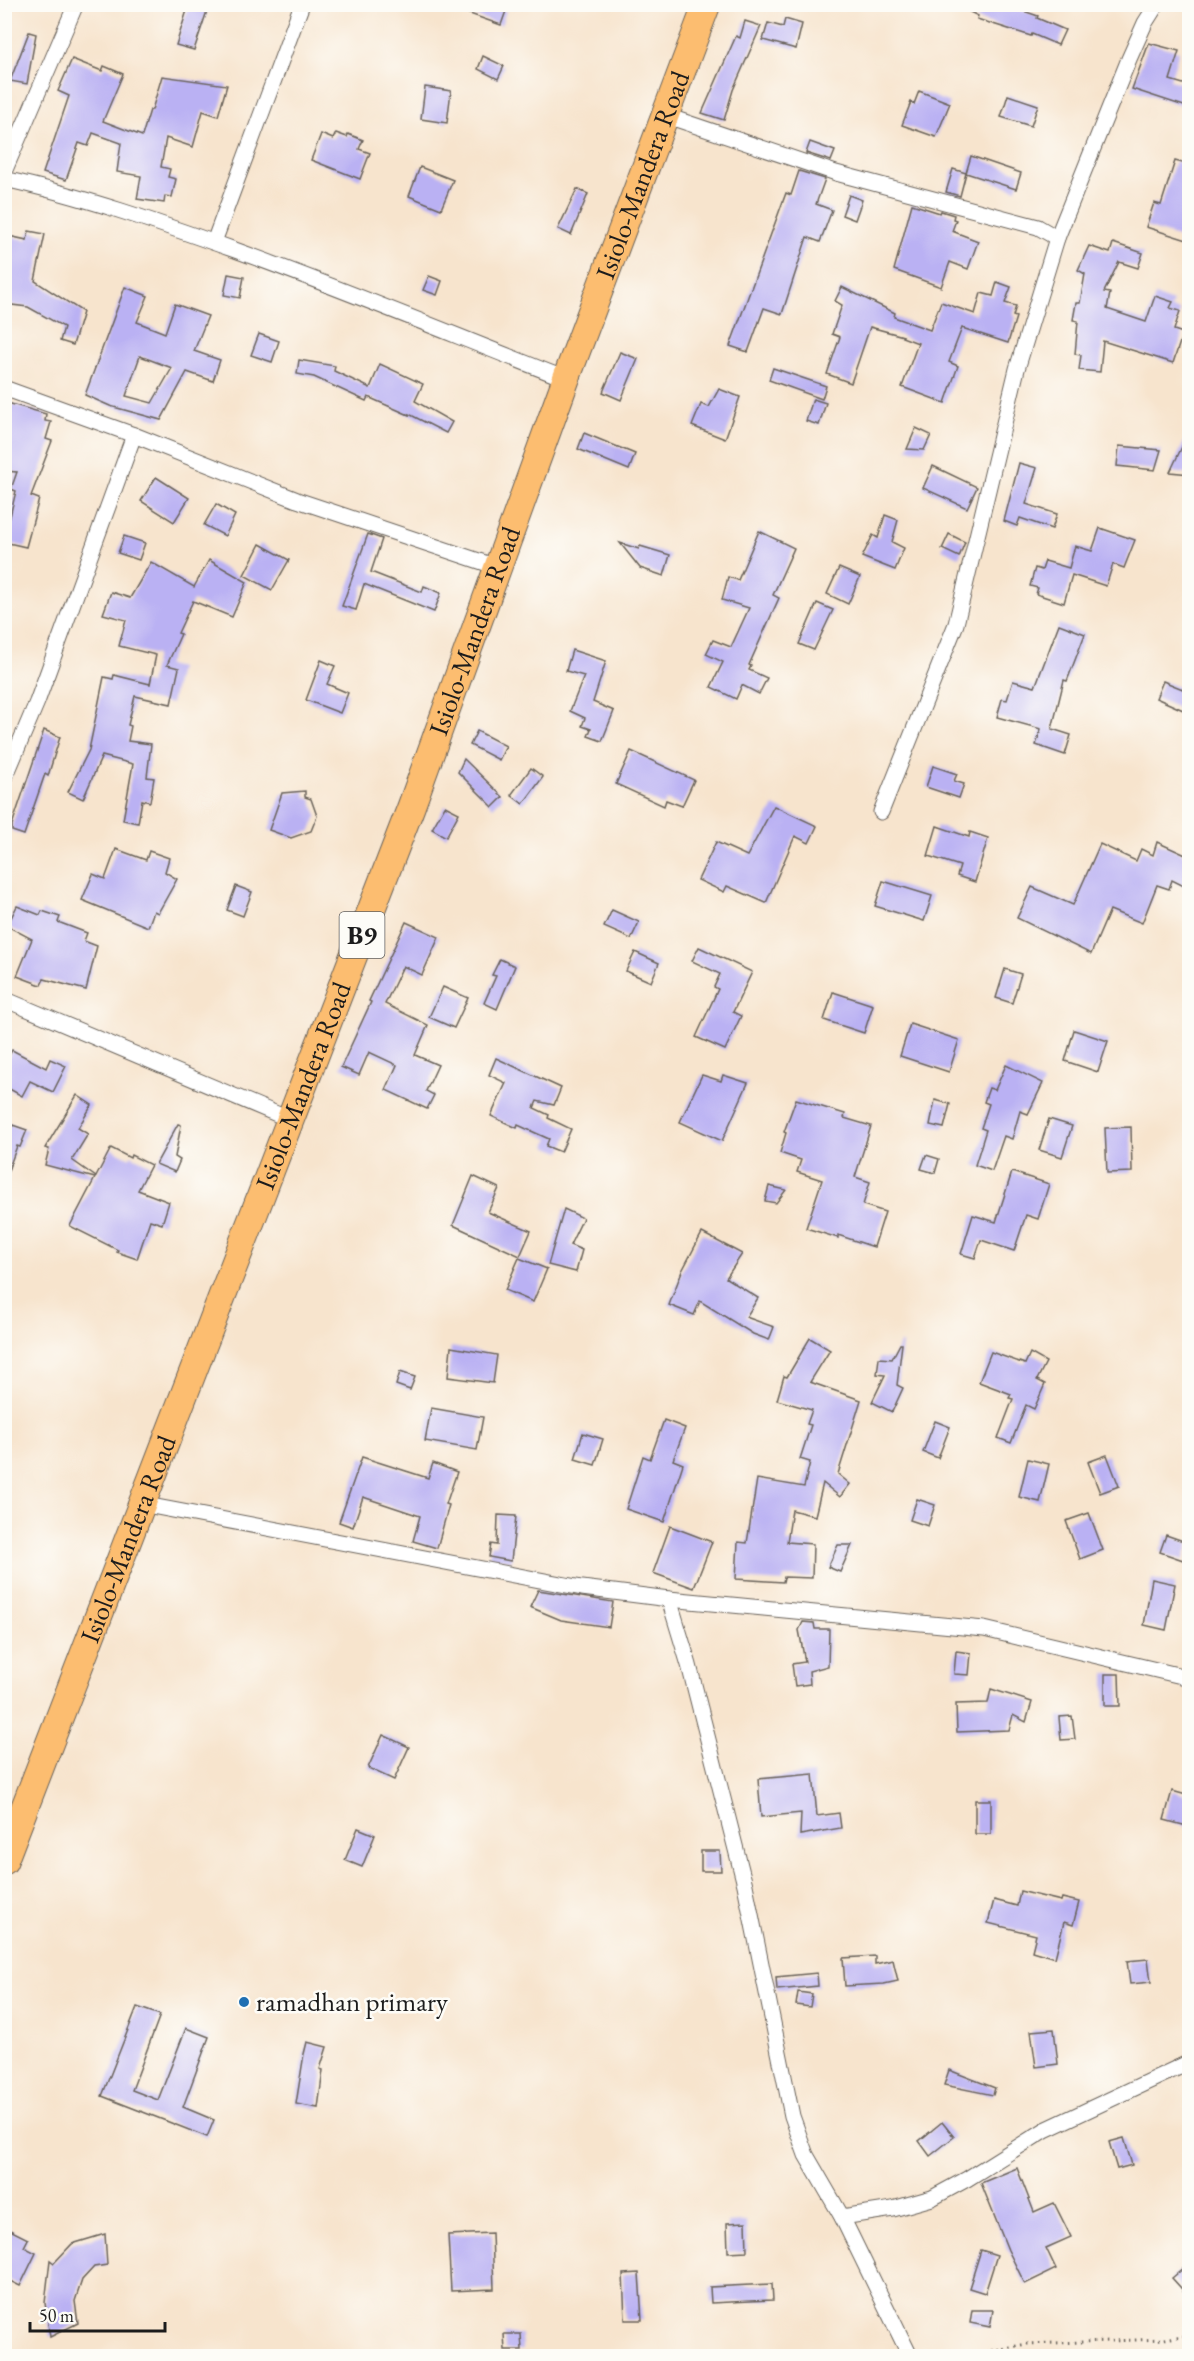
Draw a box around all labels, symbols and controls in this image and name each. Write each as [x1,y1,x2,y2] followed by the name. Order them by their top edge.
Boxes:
[587,66,697,284] street label: Isiolo-Mandera Road
[420,521,528,740] street label: Isiolo-Mandera Road
[340,912,385,958] road number: B9
[247,977,359,1194] street label: Isiolo-Mandera Road
[72,1430,184,1648] street label: Isiolo-Mandera Road
[256,1984,448,2019] place label: ramadhan primary
[237,1995,251,2009] marker: ramadhan primary
[30,2295,165,2333] scale bar
[39,2304,74,2327] text: 50 m

